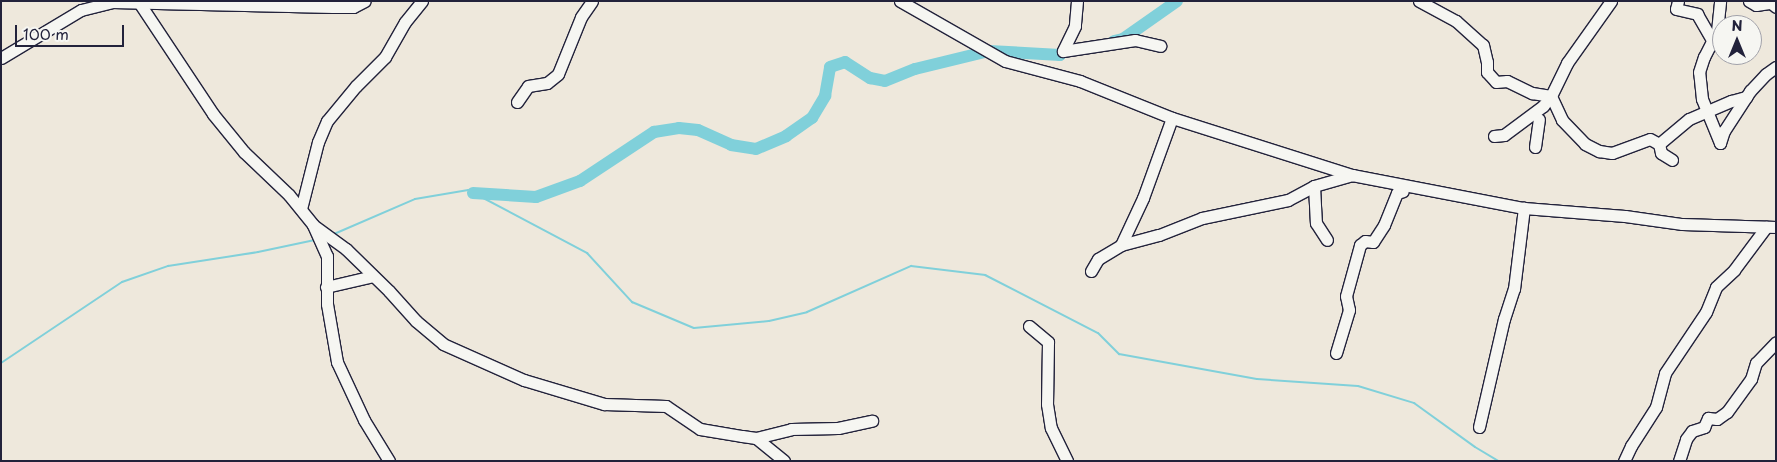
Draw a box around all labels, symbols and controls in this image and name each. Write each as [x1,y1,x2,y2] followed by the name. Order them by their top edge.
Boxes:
[18,15,126,47] scale bar
[1712,15,1762,65] north arrow
[1731,15,1743,36] text: N
[23,22,69,45] text: 100 m

